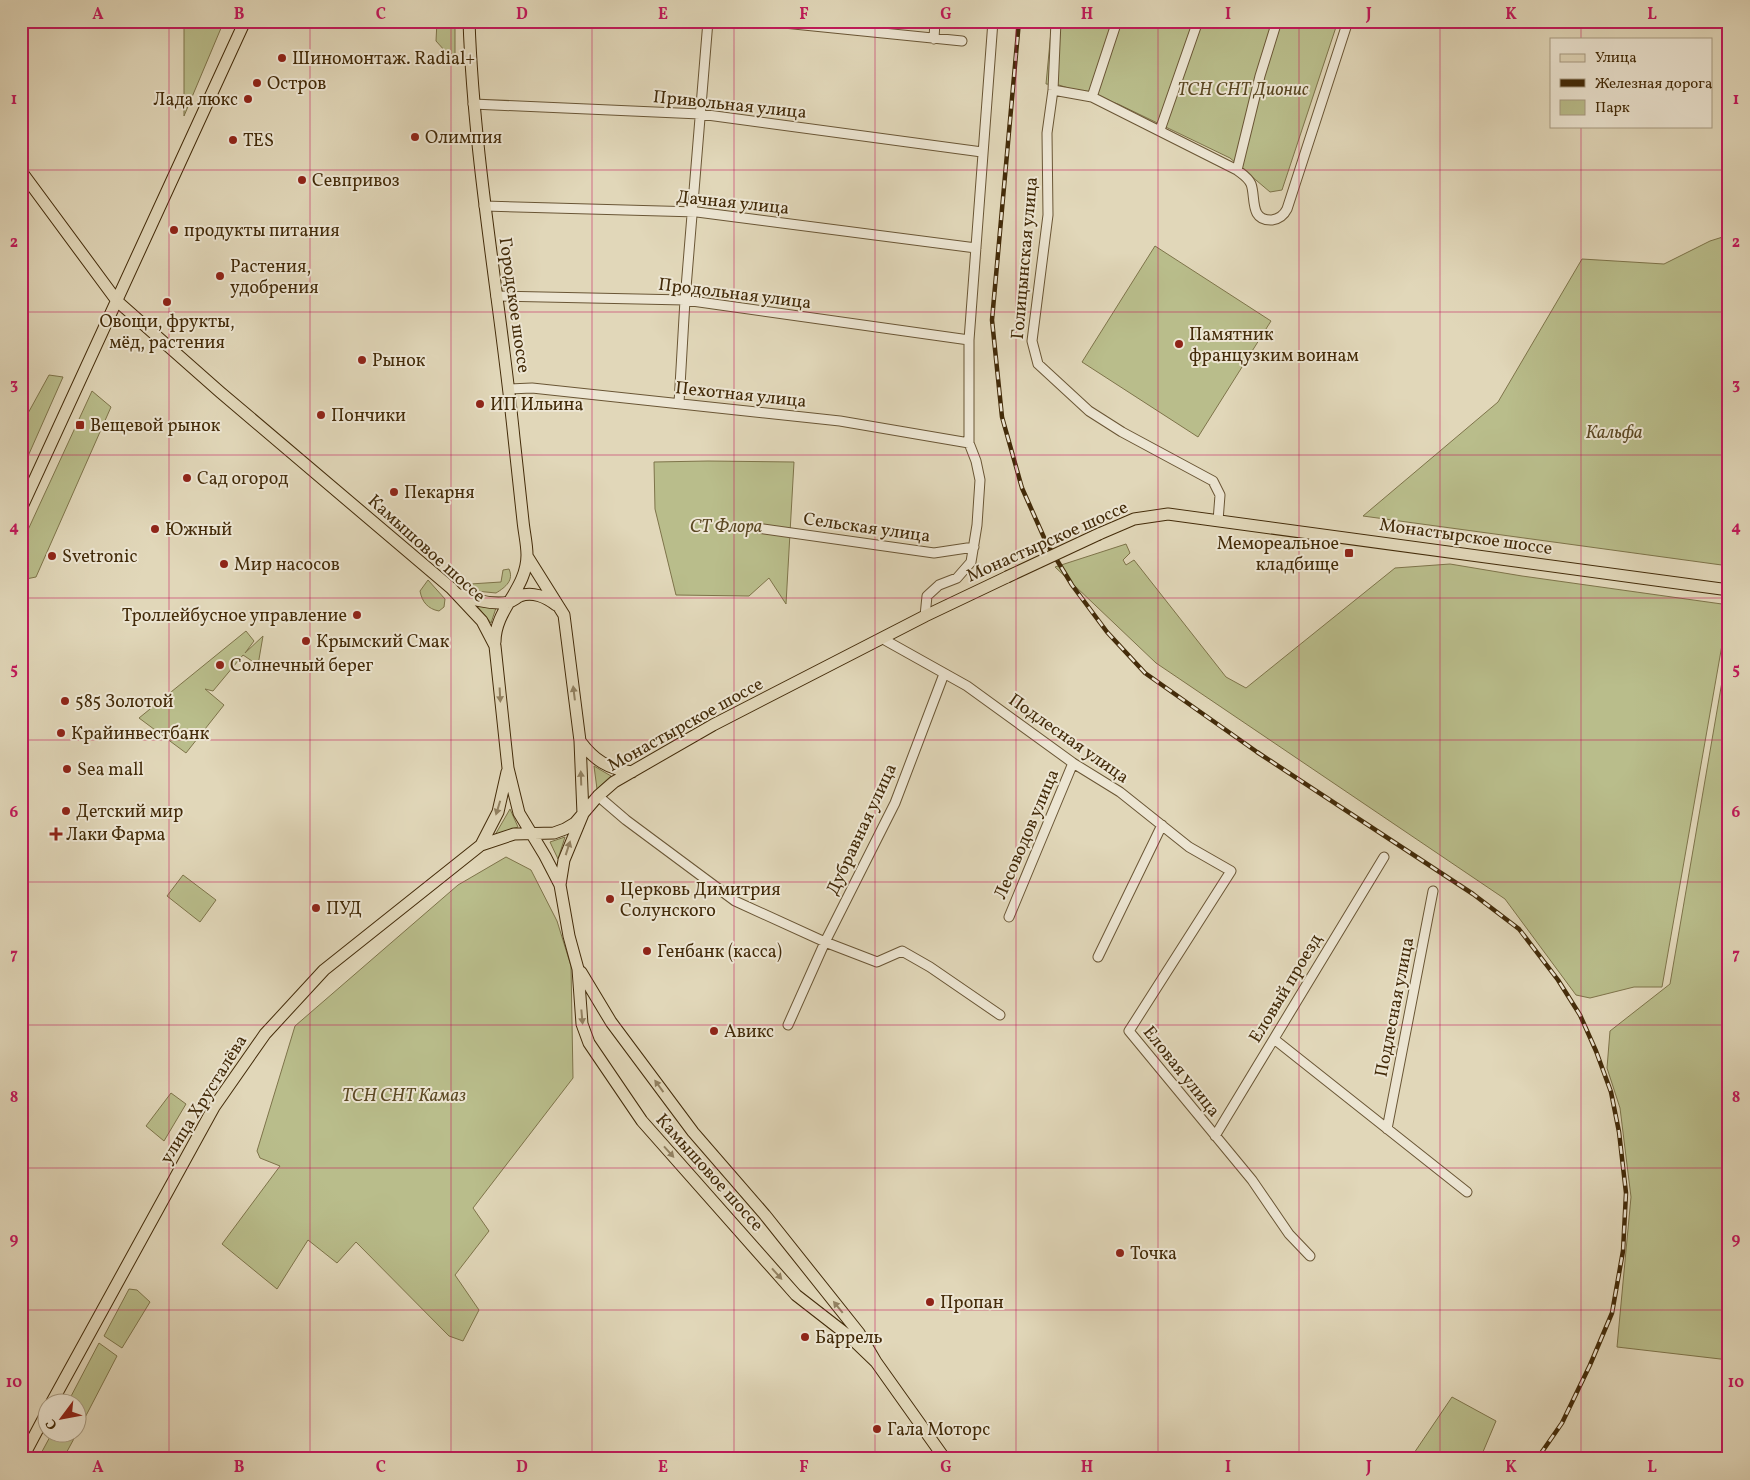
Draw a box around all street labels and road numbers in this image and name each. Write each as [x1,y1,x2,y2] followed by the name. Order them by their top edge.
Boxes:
[652,85,808,126] street label: Привольная улица
[1006,176,1045,341] street label: Голицынская улица
[675,185,791,222] street label: Дачная улица
[492,236,535,375] street label: Городское шоссе
[657,273,813,316] street label: Продольная улица
[674,376,808,415] street label: Пехотная улица
[362,489,490,609] street label: Камышовое шоссе
[963,496,1132,589] street label: Монастырское шоссе
[802,507,932,550] street label: Сельская улица
[1378,513,1554,562] street label: Монастырское шоссе
[603,672,768,778] street label: Монастырское шоссе
[1003,688,1133,790] street label: Подлесная улица
[821,760,904,900] street label: Дубравная улица
[989,766,1066,903] street label: Лесоводов улица
[1244,929,1329,1048] street label: Еловый проезд
[1370,935,1421,1079] street label: Подлесная улица
[1136,1021,1225,1123] street label: Еловая улица
[154,1030,254,1169] street label: улица Хрусталёва
[649,1109,769,1237] street label: Камышовое шоссе

